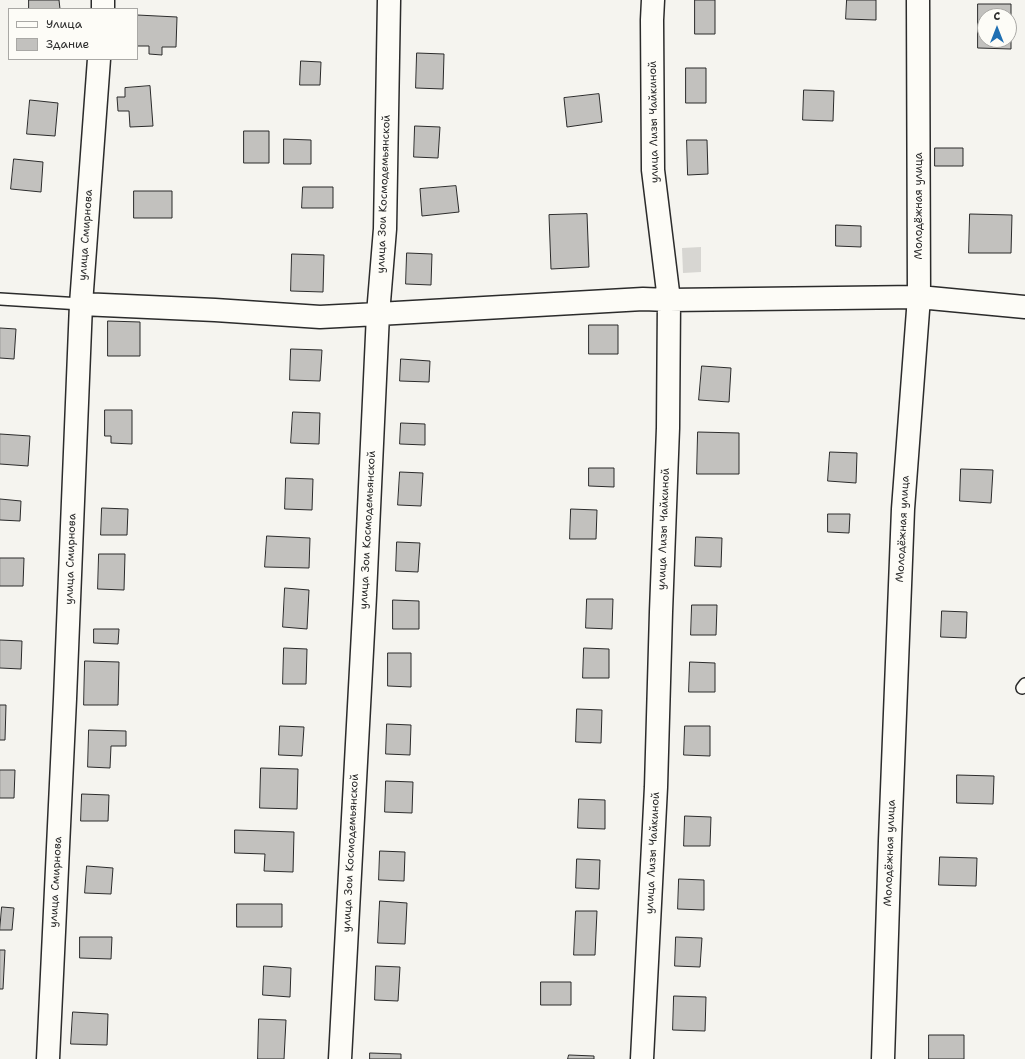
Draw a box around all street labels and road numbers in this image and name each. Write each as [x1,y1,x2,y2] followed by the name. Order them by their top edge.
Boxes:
[646,61,662,183] street label: улица Лизы Чайкиной
[375,114,393,274] street label: улица Зои Космодемьянской
[912,152,926,260] street label: Молодёжная улица
[76,189,96,281] street label: улица Смирнова
[357,450,379,610] street label: улица Зои Космодемьянской
[655,468,673,590] street label: улица Лизы Чайкиной
[894,475,912,583] street label: Молодёжная улица
[63,513,79,605] street label: улица Смирнова
[340,773,362,933] street label: улица Зои Космодемьянской
[643,792,663,914] street label: улица Лизы Чайкиной
[882,799,898,907] street label: Молодёжная улица
[47,836,65,928] street label: улица Смирнова

